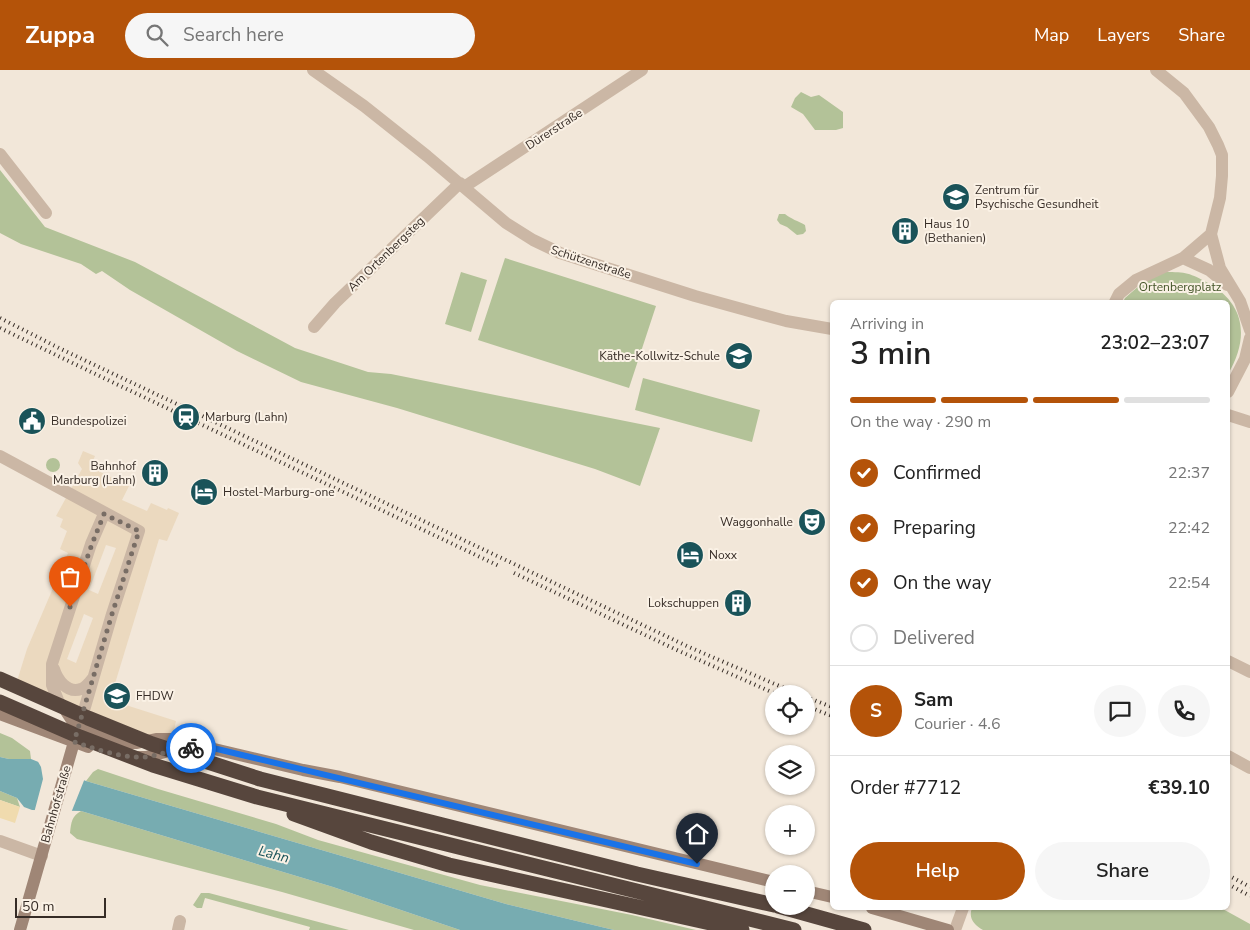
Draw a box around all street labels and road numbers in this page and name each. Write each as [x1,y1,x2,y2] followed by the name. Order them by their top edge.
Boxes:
[522,105,586,153] street label: Dürerstraße
[344,213,428,295] street label: Am Ortenbergsteg
[549,241,633,283] street label: Schützenstraße
[37,763,75,845] street label: Bahnhofstraße

